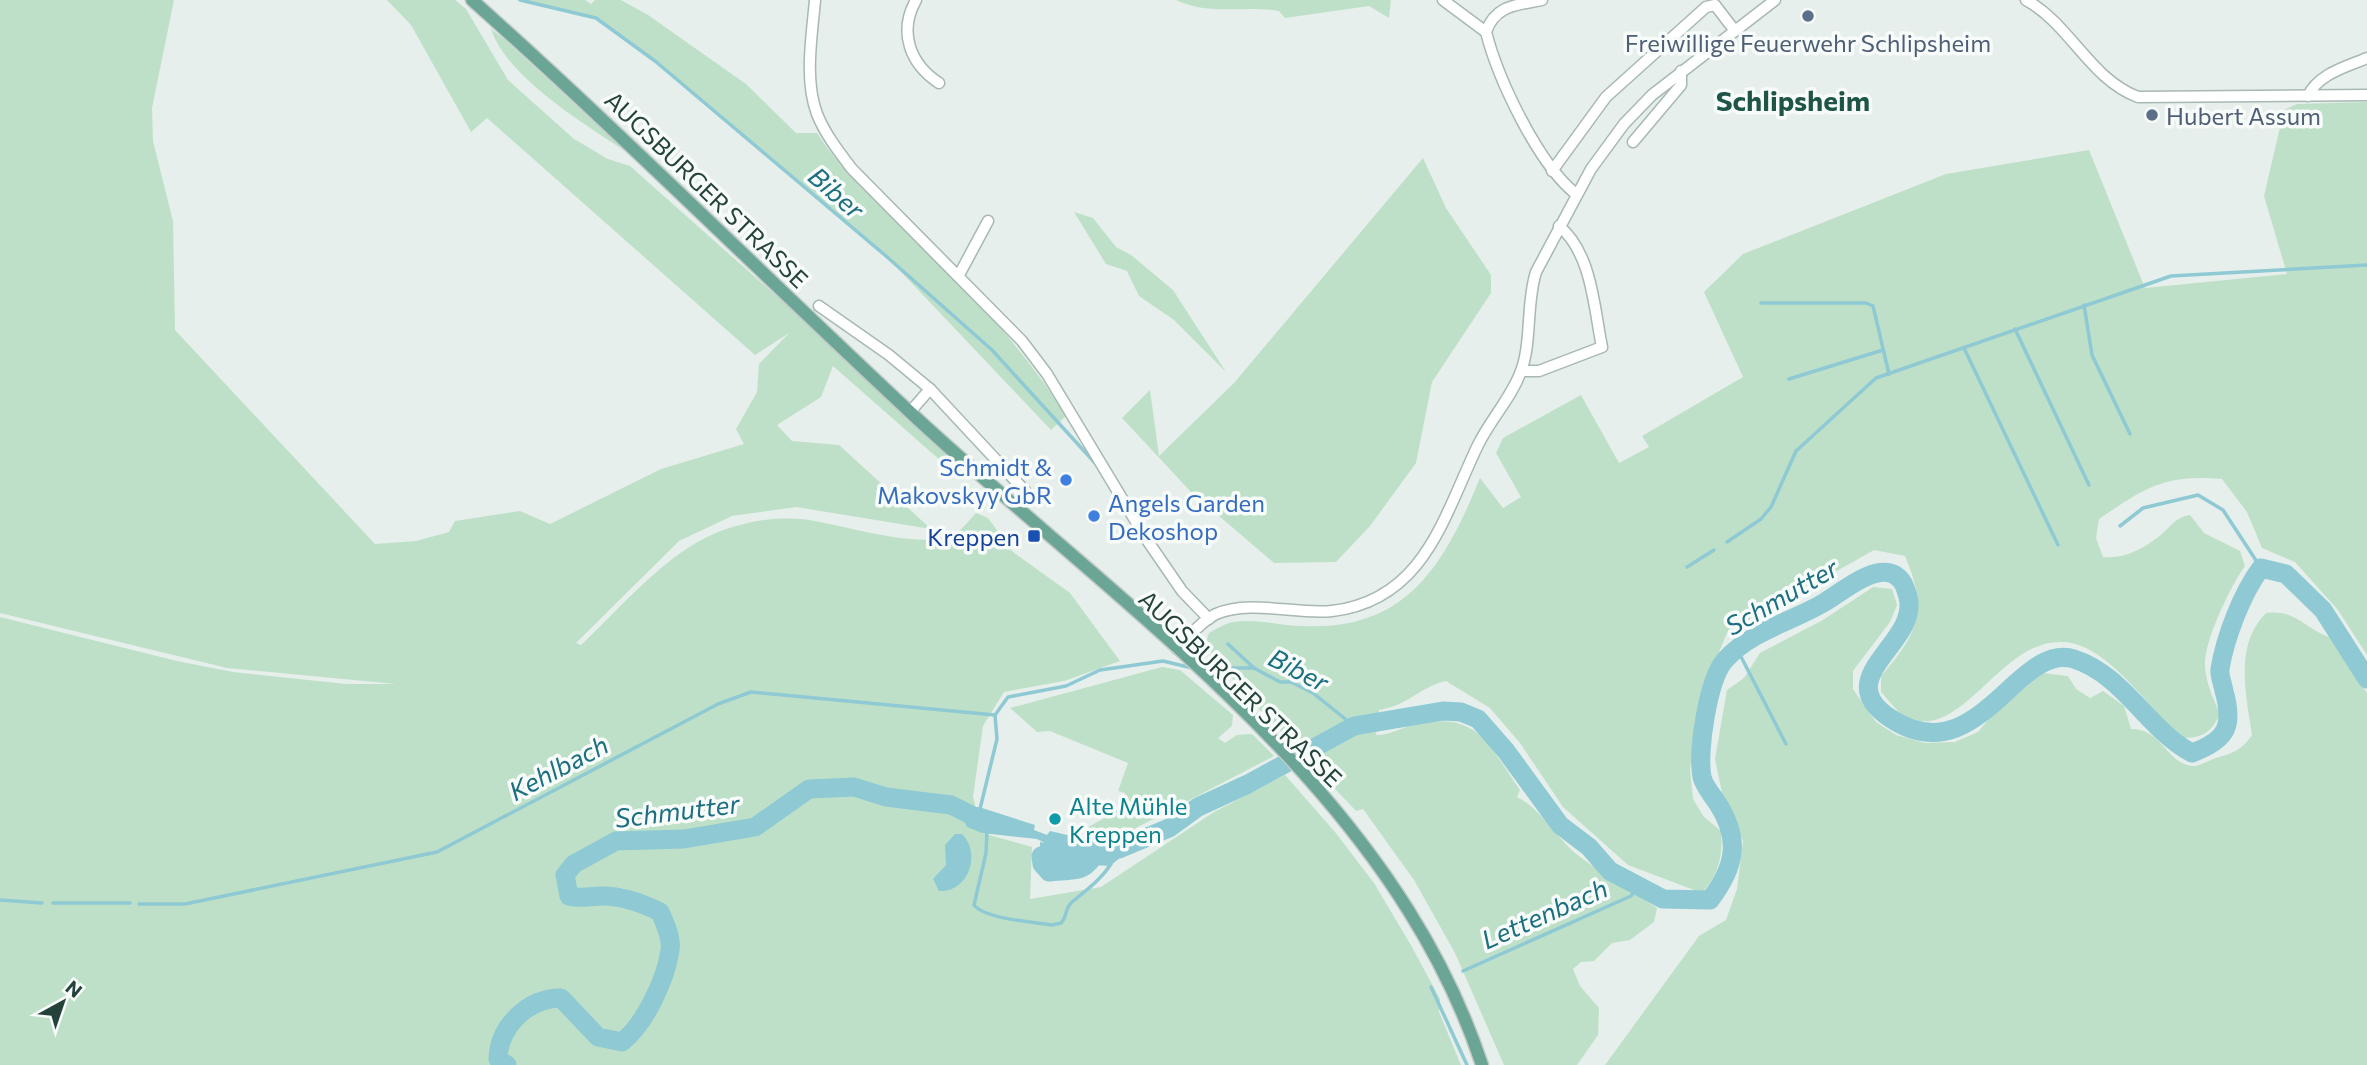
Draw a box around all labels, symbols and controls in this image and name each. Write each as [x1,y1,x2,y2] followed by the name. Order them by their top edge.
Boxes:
[1800,8,1816,24] marker: Freiwillige Feuerwehr Schlipsheim
[1625,28,1991,57] place label: Freiwillige Feuerwehr Schlipsheim
[1716,83,1870,117] district label: Schlipsheim
[600,85,814,293] street label: AUGSBURGER STRASSE
[2166,101,2321,130] place label: Hubert Assum
[2144,107,2160,123] marker: Hubert Assum
[803,160,872,225] water label: Biber
[877,452,1052,509] place label: Schmidt & Makovskyy GbR
[1058,472,1074,488] marker: Schmidt & Makovskyy GbR
[1108,488,1265,545] place label: Angels Garden Dekoshop
[1086,508,1102,524] marker: Angels Garden Dekoshop
[927,522,1020,551] place label: Kreppen
[1026,528,1042,544] marker: Kreppen
[1719,550,1844,641] water label: Schmutter
[1134,584,1348,792] street label: AUGSBURGER STRASSE
[1264,641,1336,698] water label: Biber
[503,728,613,806] water label: Kehlbach
[613,787,743,833] water label: Schmutter
[1069,791,1187,848] place label: Alte Mühle Kreppen
[1047,811,1063,827] marker: Alte Mühle Kreppen
[1476,871,1612,955] water label: Lettenbach
[28,967,98,1037] north arrow
[61,975,87,1002] text: N

